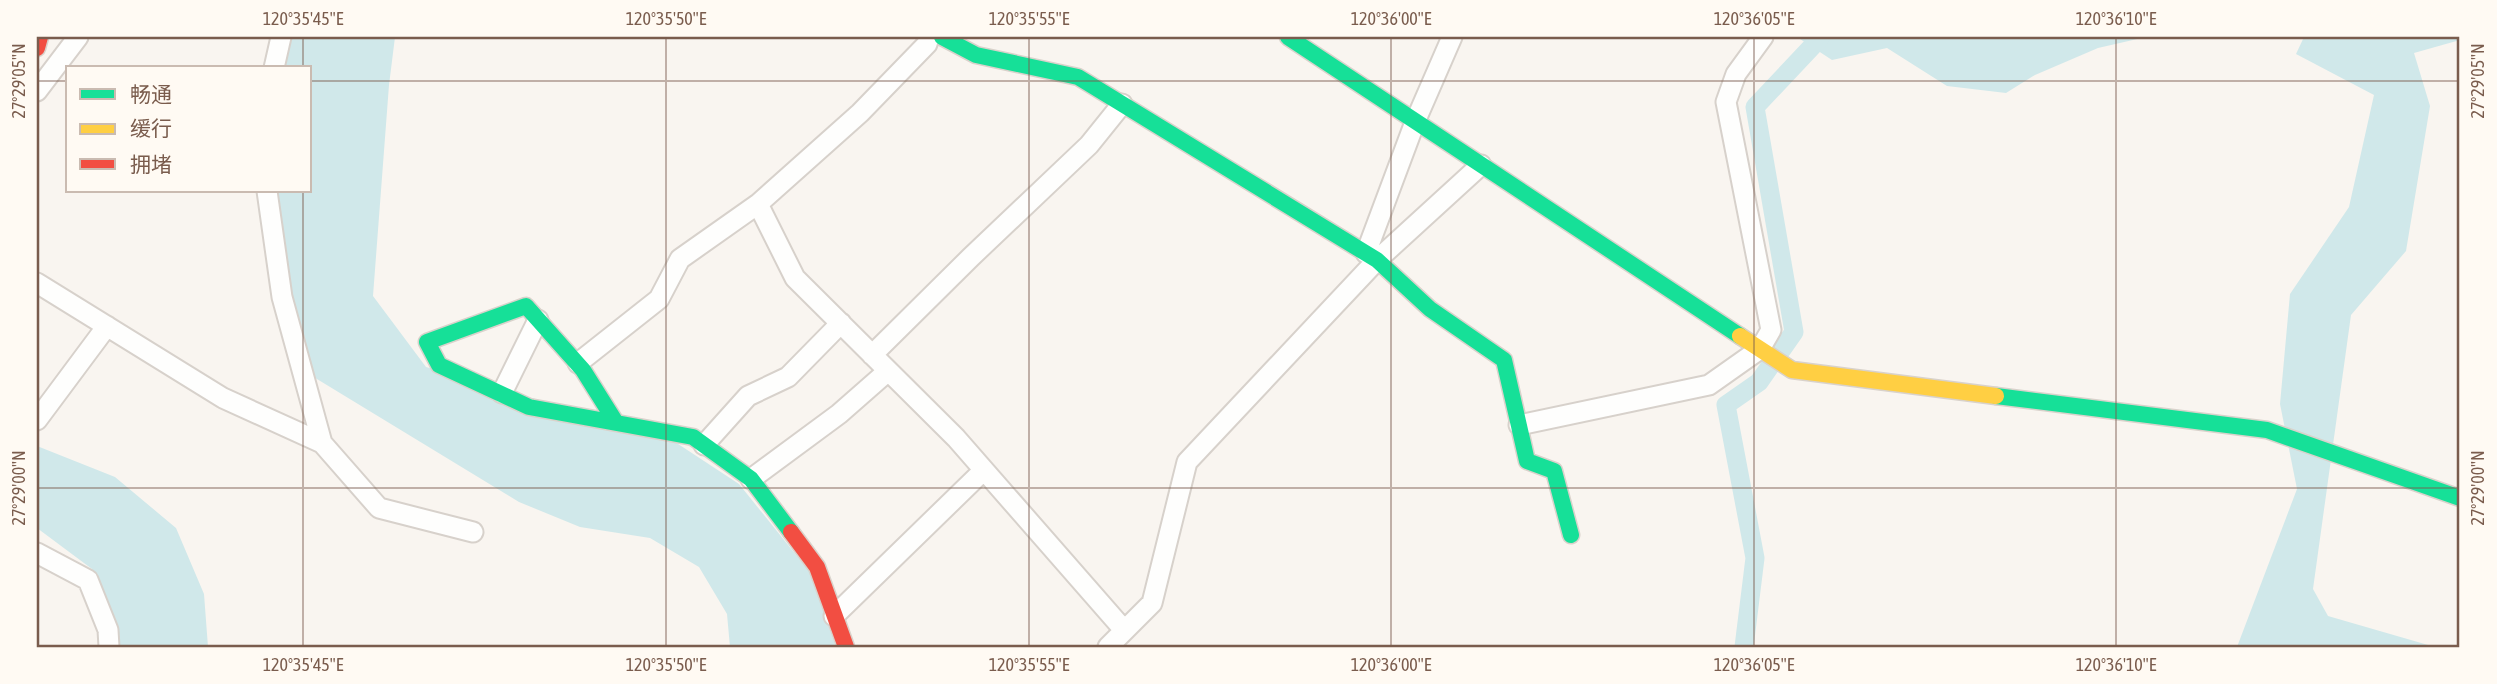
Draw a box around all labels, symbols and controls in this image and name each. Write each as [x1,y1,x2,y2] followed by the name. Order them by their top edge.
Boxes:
[263,8,344,29] text: 120°35'45"E
[626,8,707,29] text: 120°35'50"E
[989,8,1070,29] text: 120°35'55"E
[1351,8,1432,29] text: 120°36'00"E
[1714,8,1795,29] text: 120°36'05"E
[2076,8,2157,29] text: 120°36'10"E
[8,43,29,119] text: 27°29'05"N
[2467,43,2488,119] text: 27°29'05"N
[66,66,312,192] legend
[130,82,172,106] text: 畅通
[130,116,172,140] text: 缓行
[130,152,172,176] text: 拥堵
[8,450,29,526] text: 27°29'00"N
[2467,450,2488,526] text: 27°29'00"N
[263,654,344,675] text: 120°35'45"E
[626,654,707,675] text: 120°35'50"E
[989,654,1070,675] text: 120°35'55"E
[1351,654,1432,675] text: 120°36'00"E
[1714,654,1795,675] text: 120°36'05"E
[2076,654,2157,675] text: 120°36'10"E

